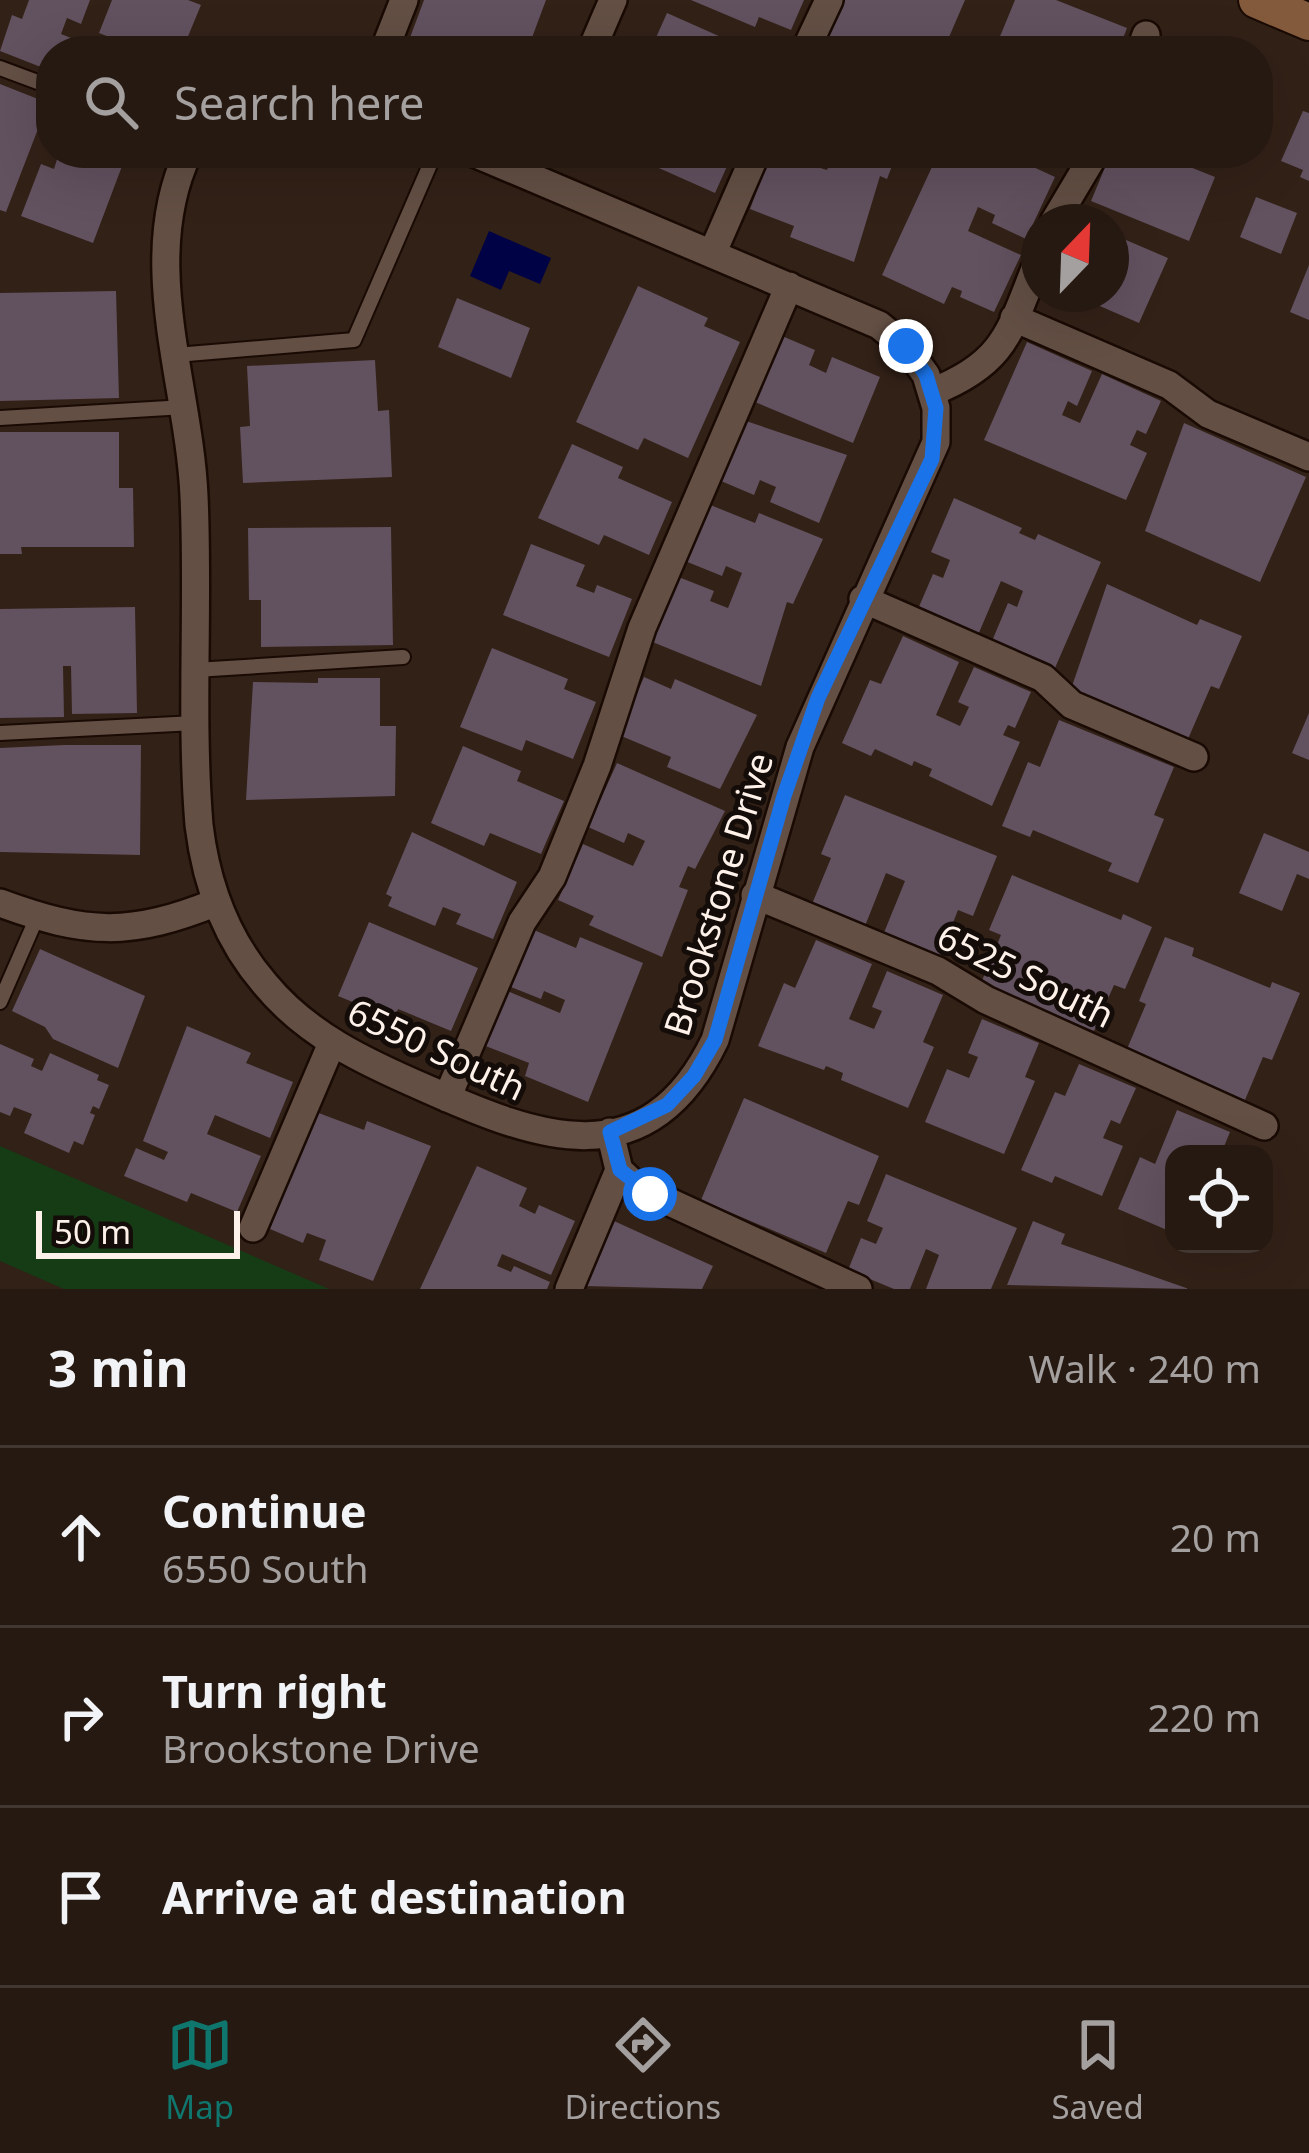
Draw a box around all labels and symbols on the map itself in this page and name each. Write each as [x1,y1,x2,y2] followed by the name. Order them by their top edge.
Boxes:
[1021,204,1129,312] north arrow
[879,319,933,373] route end
[652,747,784,1041] street label: Brookstone Drive
[930,911,1122,1039] street label: 6525 South
[340,986,534,1112] street label: 6550 South
[623,1167,677,1221] route start
[36,1205,240,1258] scale bar

